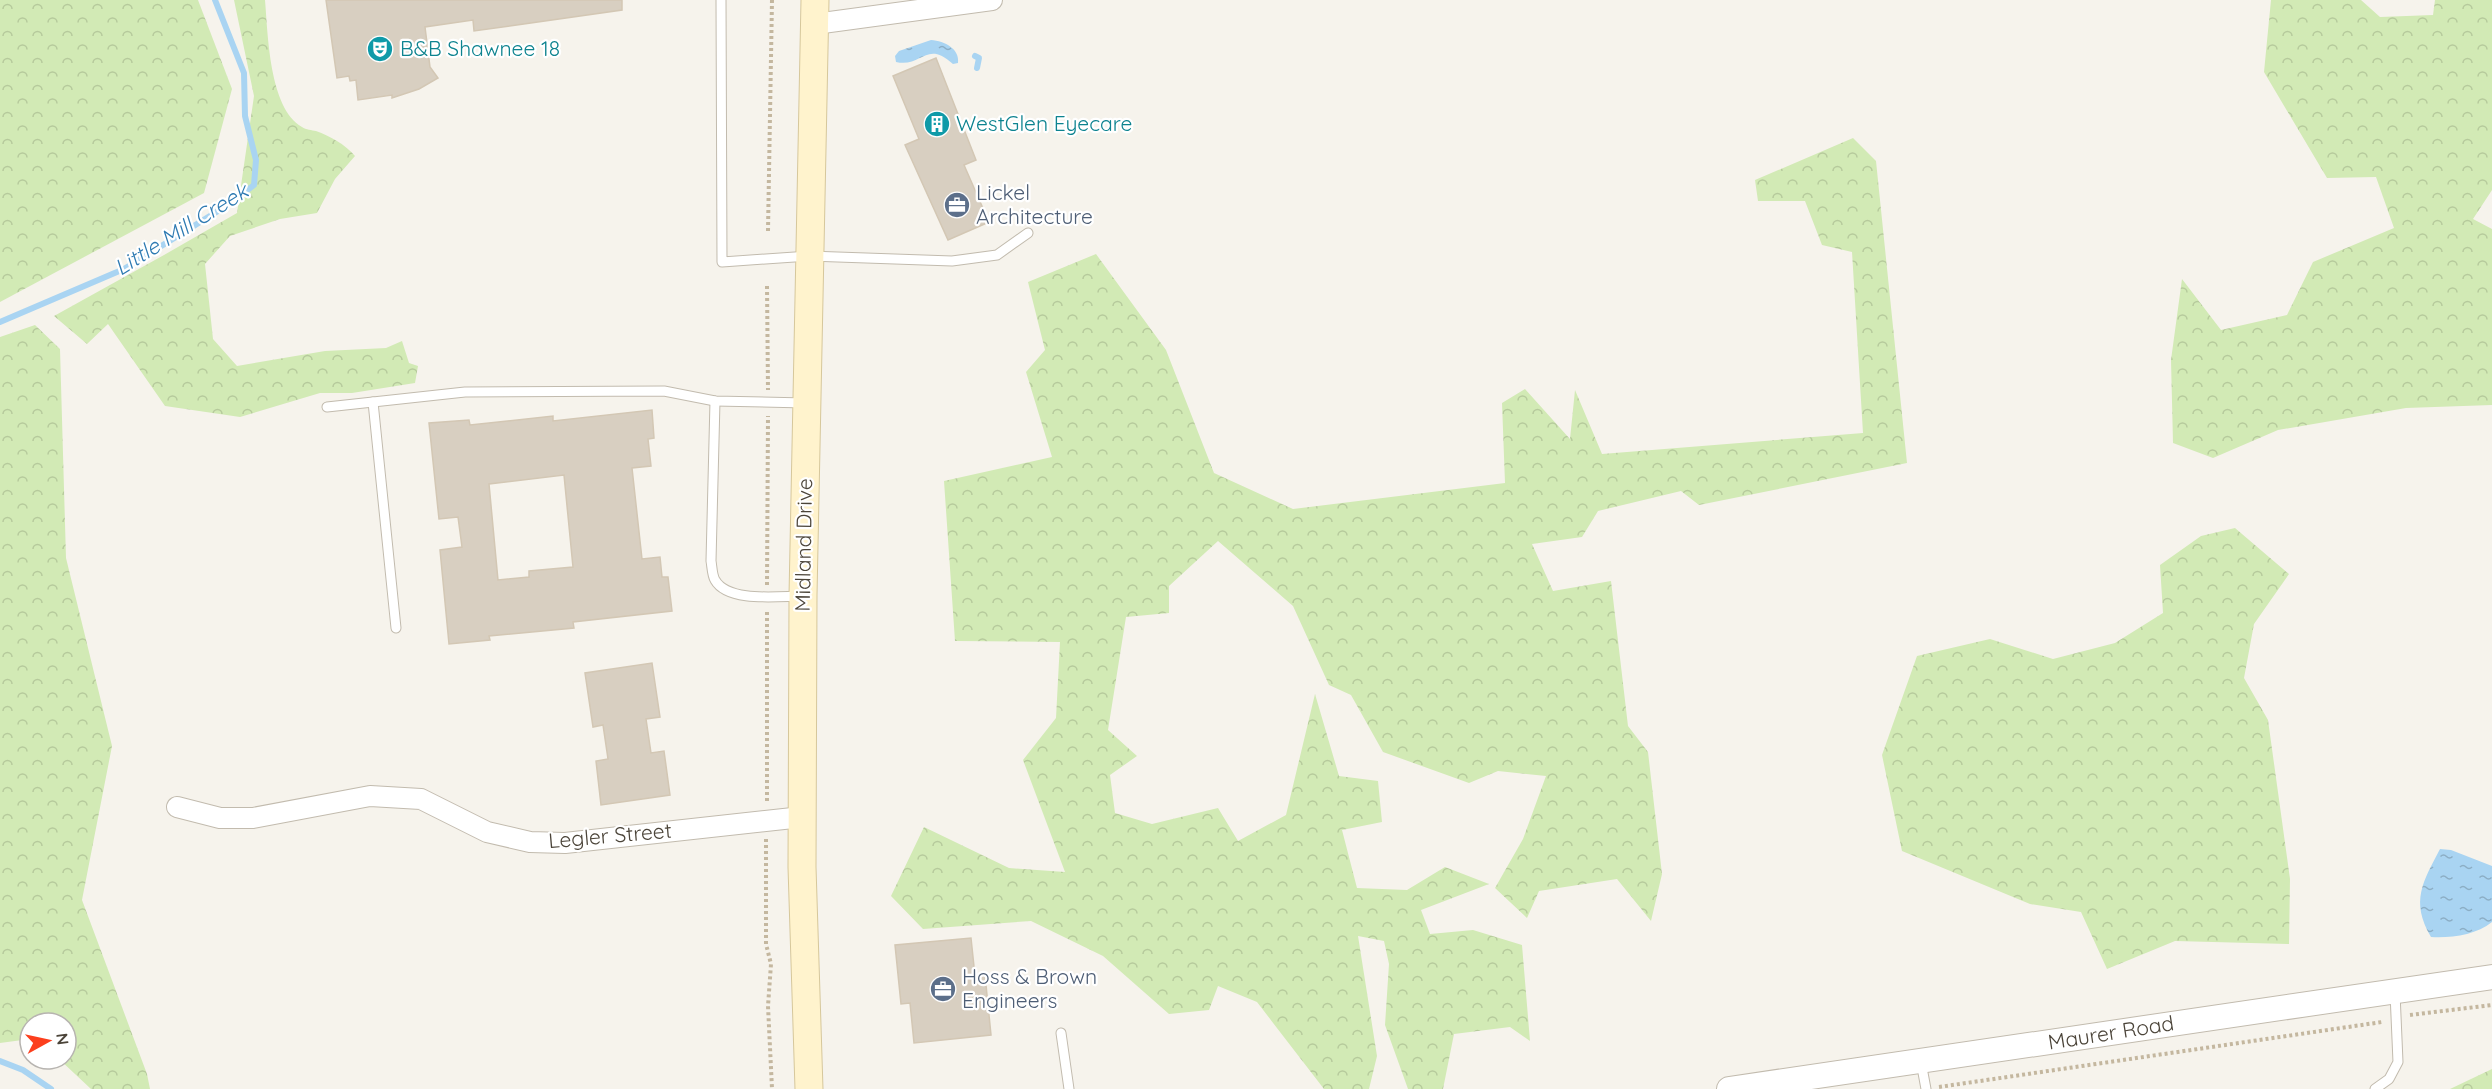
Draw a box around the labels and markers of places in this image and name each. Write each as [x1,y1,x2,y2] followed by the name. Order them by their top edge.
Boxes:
[365,34,395,64] theatre icon: B&B Shawnee 18
[400,35,560,61] place label: B&B Shawnee 18
[922,109,952,139] building icon: WestGlen Eyecare
[956,110,1132,136] place label: WestGlen Eyecare
[976,179,1093,229] place label: Lickel Architecture
[942,190,972,220] office icon: Lickel Architecture
[962,963,1097,1013] place label: Hoss & Brown Engineers
[928,974,958,1004] office icon: Hoss & Brown Engineers

